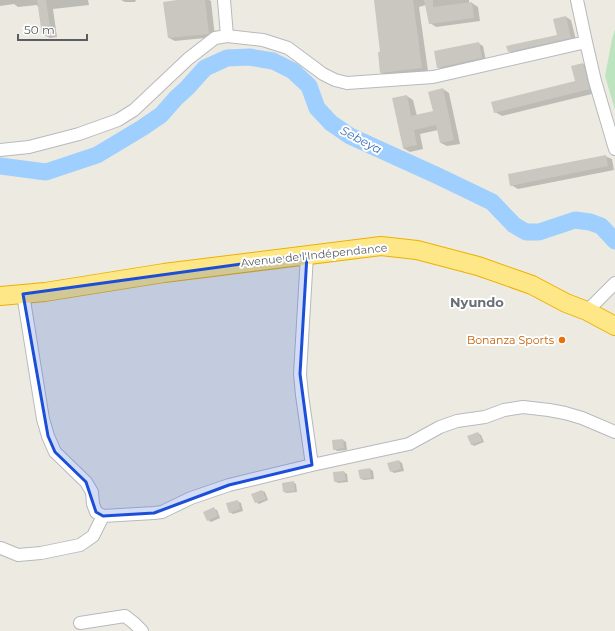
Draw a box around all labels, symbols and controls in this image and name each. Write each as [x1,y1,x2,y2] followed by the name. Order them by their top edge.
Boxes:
[18,16,87,42] scale bar
[24,22,55,37] text: 50 m
[338,123,384,157] water label: Sebeya
[240,240,388,270] street label: Avenue de l'Indépendance
[450,294,504,310] district label: Nyundo
[467,333,555,347] place label: Bonanza Sports
[557,335,567,345] marker: Bonanza Sports

